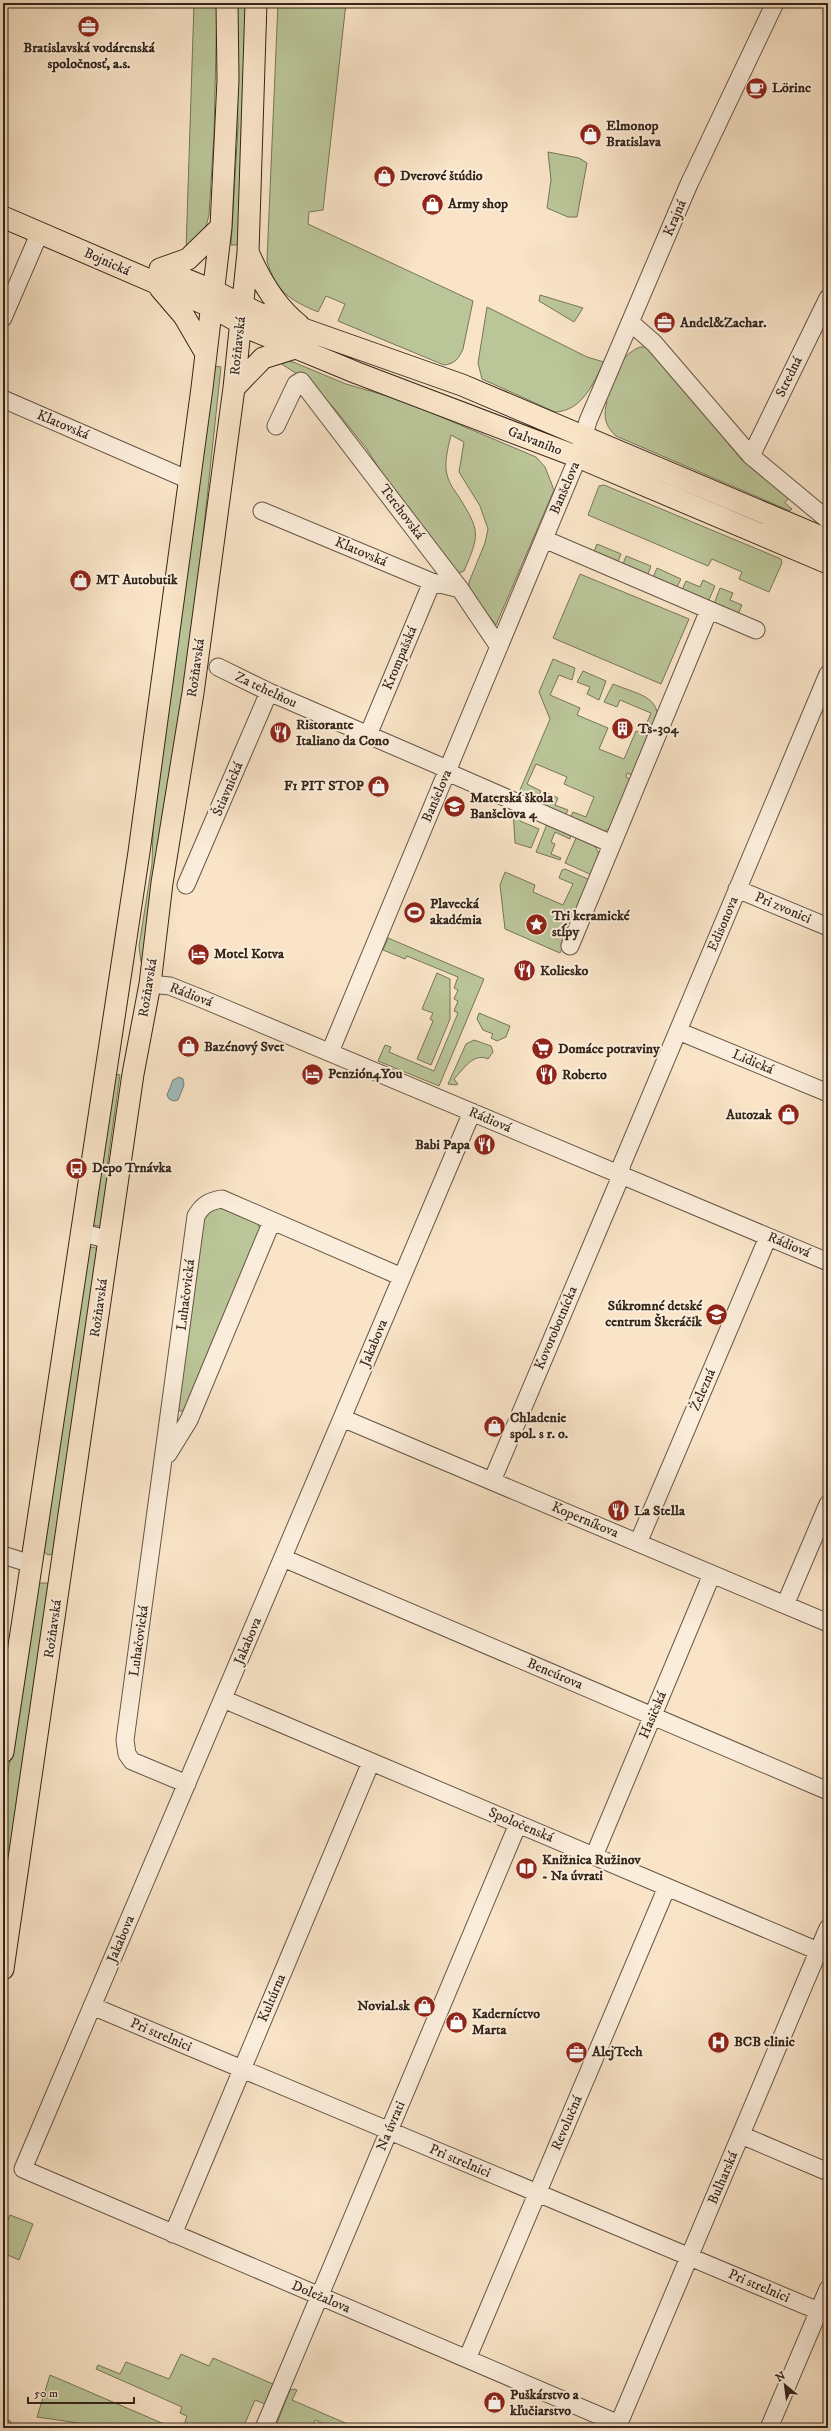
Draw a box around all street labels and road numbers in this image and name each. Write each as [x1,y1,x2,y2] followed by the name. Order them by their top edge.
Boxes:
[659,197,691,239] street label: Krajná
[81,244,133,280] street label: Bojnická
[226,316,250,376] street label: Rožňavská
[771,354,807,400] street label: Stredná
[34,406,92,444] street label: Klatovská
[505,422,565,460] street label: Galvaniho
[546,459,584,517] street label: Banšelova
[376,481,428,543] street label: Terchovská
[332,533,390,571] street label: Klatovská
[379,623,422,693] street label: Krompašská
[183,637,209,699] street label: Rožňavská
[232,668,300,712] street label: Za tehelňou
[209,759,248,819] street label: Štiavnická
[418,767,456,825] street label: Banšelova
[752,888,814,928] street label: Pri zvonici
[703,894,743,954] street label: Edisonova
[134,957,162,1019] street label: Rožňavská
[167,979,215,1011] street label: Rádiová
[730,1045,776,1079] street label: Lidická
[466,1103,514,1137] street label: Rádiová
[765,1228,813,1262] street label: Rádiová
[173,1258,199,1332] street label: Luhačovická
[86,1277,112,1339] street label: Rožňavská
[530,1283,582,1373] street label: Kovorobotnícka
[355,1317,392,1371] street label: Jakabova
[686,1366,720,1414] street label: Železná
[549,1498,621,1542] street label: Koperníkova
[40,1598,66,1660] street label: Rožňavská
[125,1604,153,1678] street label: Luhačovická
[229,1615,266,1669] street label: Jakabova
[524,1654,586,1694] street label: Bencúrova
[635,1689,671,1741] street label: Hasičská
[486,1803,556,1847] street label: Spoločenská
[102,1913,139,1967] street label: Jakabova
[254,1971,290,2025] street label: Kultúrna
[128,2014,195,2056] street label: Pri strelnici
[547,2093,587,2153] street label: Revolučná
[373,2098,410,2154] street label: Na úvrati
[427,2140,494,2182] street label: Pri strelnici
[704,2149,742,2207] street label: Bulharská
[726,2265,793,2307] street label: Pri strelnici
[289,2277,353,2317] street label: Doležalova

